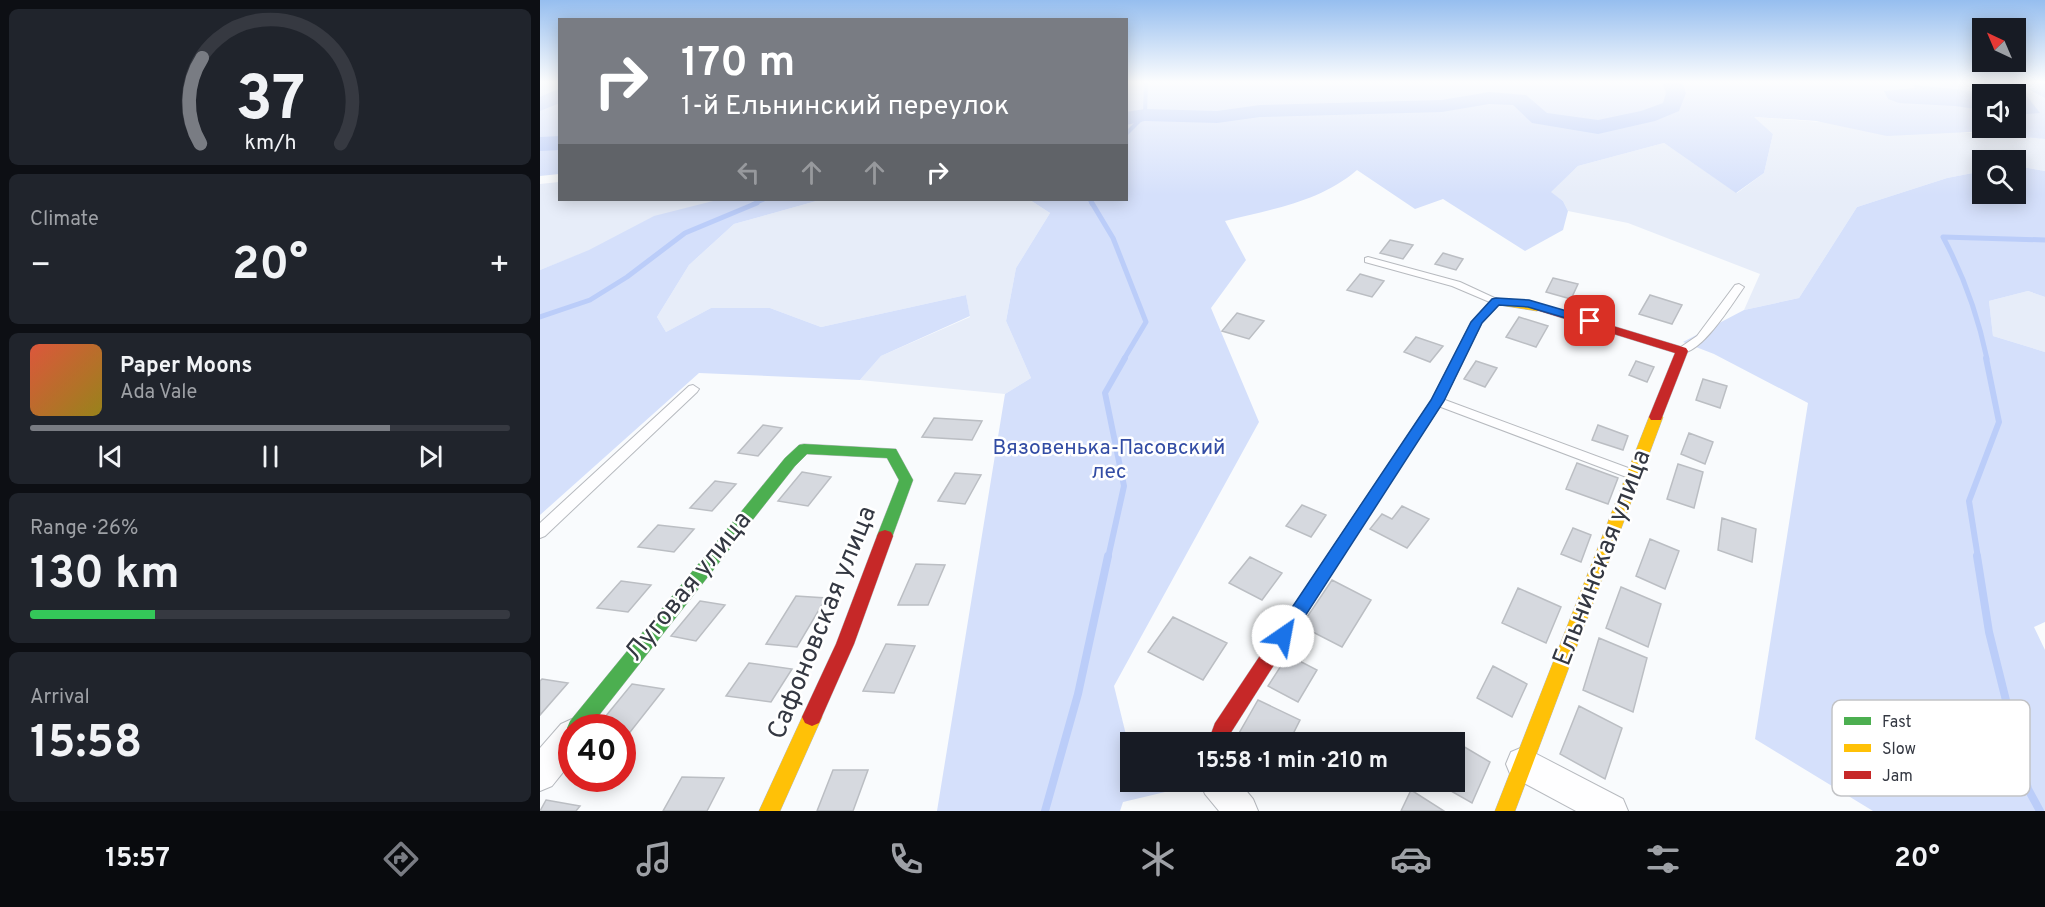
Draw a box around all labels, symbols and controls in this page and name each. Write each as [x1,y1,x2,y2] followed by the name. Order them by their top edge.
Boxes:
[1972,18,2026,72] north arrow
[1972,18,2026,204] map controls
[681,38,795,91] text: 170 m
[582,42,660,120] icon: right
[235,63,305,142] text: 37
[1972,84,2026,138] button: sound
[681,90,1009,124] text: 1-й Ельнинский переулок
[244,130,296,157] text: km/h
[1972,150,2026,204] button: search
[732,156,765,189] icon: left
[795,156,828,189] icon: ahead
[858,156,891,189] icon: ahead
[921,156,954,189] icon: right
[30,207,99,233] text: Climate
[232,238,308,295] text: 20°
[30,246,51,288] text: −
[489,246,510,288] text: +
[1564,295,1615,346] pin
[1573,304,1606,337] icon: arrive
[120,353,252,380] text: Paper Moons
[120,380,197,406] text: Ada Vale
[993,435,1225,486] park label: Вязовенька-Пасовский лес
[94,440,127,473] icon: previous
[254,440,287,473] icon: pause
[414,440,447,473] icon: next
[1547,445,1659,671] street label: Ельнинская улица
[761,501,885,745] street label: Сафоновская улица
[618,505,760,669] street label: Луговая улица
[30,516,138,542] text: Range · 26%
[30,547,180,604] text: 130 km
[1251,604,1315,668] position arrow
[30,685,90,711] text: Arrival
[1832,700,2030,796] legend
[1882,713,1912,733] text: Fast
[558,714,636,792] speed limit sign: 40
[30,716,142,773] text: 15:58
[1882,740,1916,760] text: Slow
[1197,748,1388,775] text: 15:58 · 1 min · 210 m
[1882,767,1913,787] text: Jam
[380,838,422,880] icon: directions
[633,838,675,880] icon: music
[885,838,927,880] icon: phone
[1137,838,1179,880] icon: climate
[1390,838,1432,880] icon: car
[1642,838,1684,880] icon: filters
[105,842,170,876] text: 15:57
[1894,842,1940,876] text: 20°

